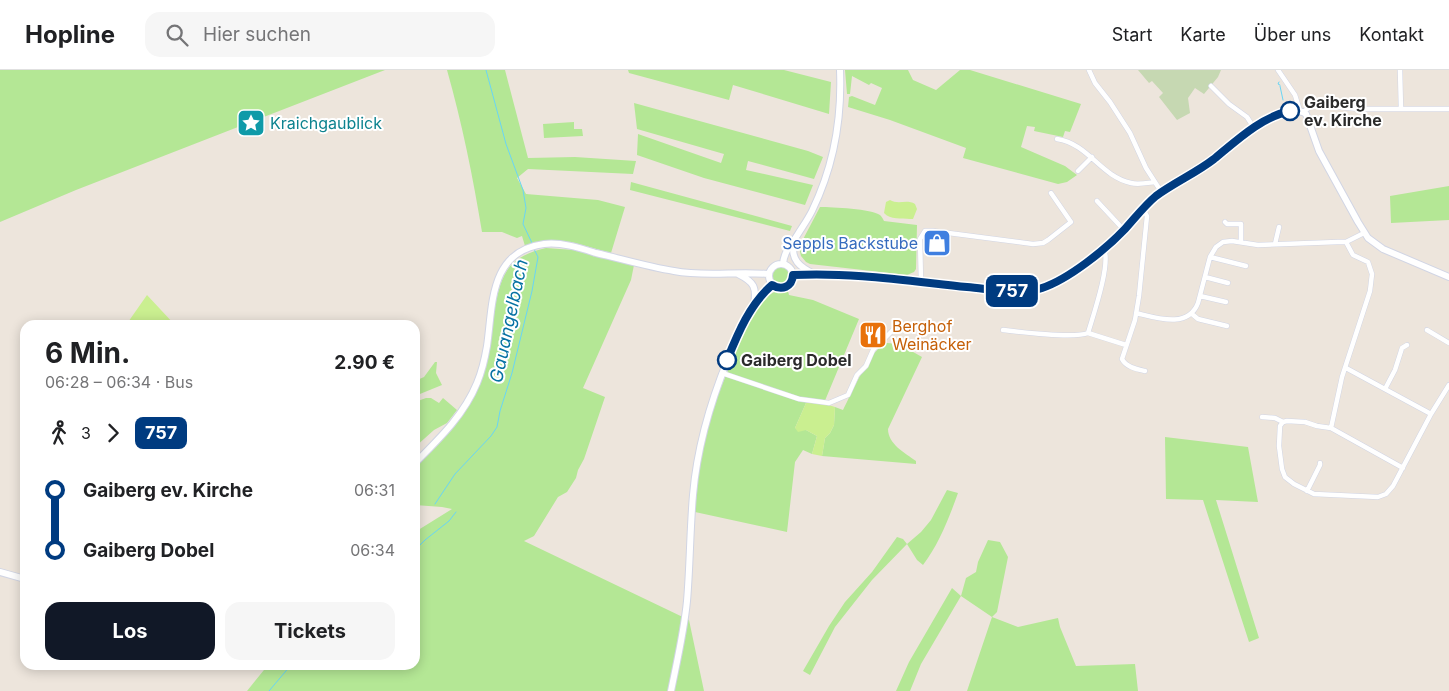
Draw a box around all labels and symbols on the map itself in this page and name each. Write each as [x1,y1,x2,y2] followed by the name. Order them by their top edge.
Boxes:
[1304,92,1382,130] place label: Gaiberg ev. Kirche
[1280,101,1300,121] marker: Gaiberg ev. Kirche
[236,108,266,138] place icon: Kraichgaublick
[270,113,382,133] place label: Kraichgaublick
[922,228,952,258] shop icon: Seppls Backstube
[782,233,918,253] place label: Seppls Backstube
[485,257,532,385] water label: Gauangelbach
[983,275,1041,307] line badge: 757
[892,316,972,354] place label: Berghof Weinäcker
[858,320,888,350] restaurant icon: Berghof Weinäcker
[717,350,737,370] marker: Gaiberg Dobel
[741,350,852,370] place label: Gaiberg Dobel

